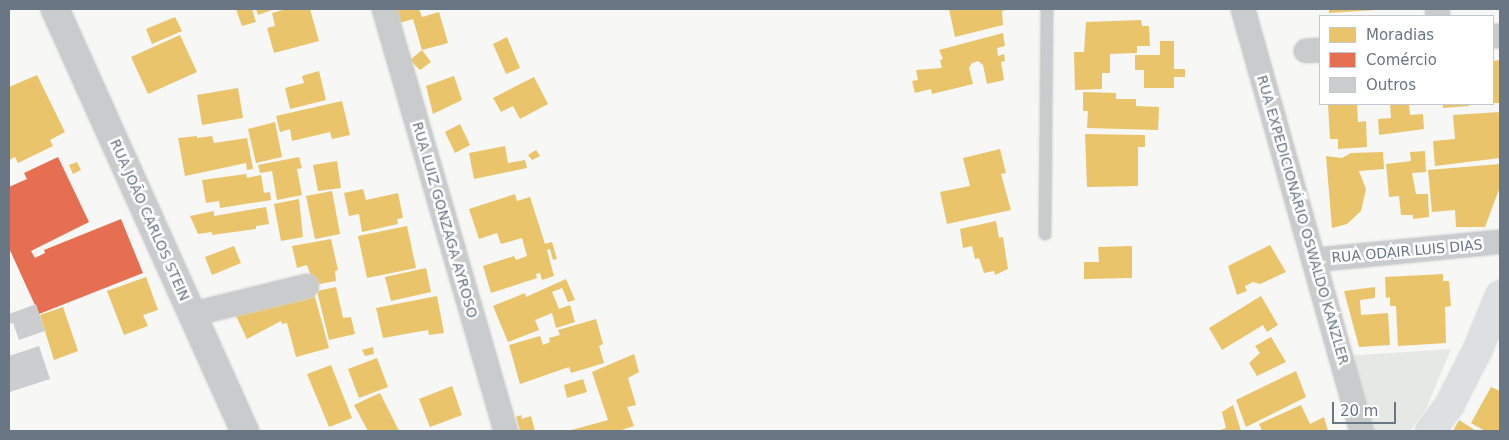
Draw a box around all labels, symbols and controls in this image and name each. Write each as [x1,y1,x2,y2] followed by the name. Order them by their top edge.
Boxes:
[1319,15,1494,105] legend
[1366,26,1434,44] text: Moradias
[1366,51,1437,69] text: Comércio
[1254,73,1352,367] street label: RUA EXPEDICIONÁRIO OSWALDO KANZLER
[1366,76,1416,94] text: Outros
[409,120,481,320] street label: RUA LUIZ GONZAGA AYROSO
[107,136,193,304] street label: RUA JOÃO CARLOS STEIN
[1331,236,1483,266] street label: RUA ODAIR LUIS DIAS
[1334,392,1398,424] scale bar
[1340,402,1378,420] text: 20 m

